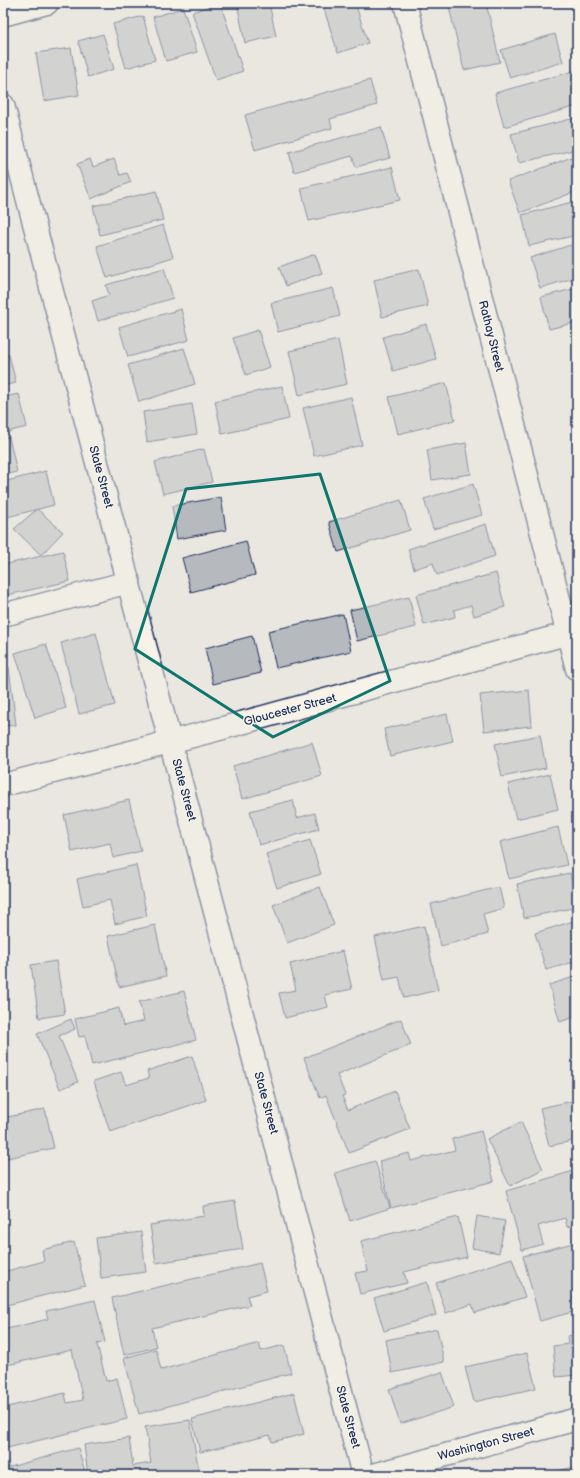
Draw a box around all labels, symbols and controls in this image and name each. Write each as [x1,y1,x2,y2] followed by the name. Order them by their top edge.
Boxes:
[475,299,507,374] street label: Rathay Street
[86,444,117,510] street label: State Street
[242,690,338,730] street label: Gloucester Street
[169,757,200,823] street label: State Street
[251,1070,282,1136] street label: State Street
[333,1384,364,1450] street label: State Street
[436,1424,536,1464] street label: Washington Street

